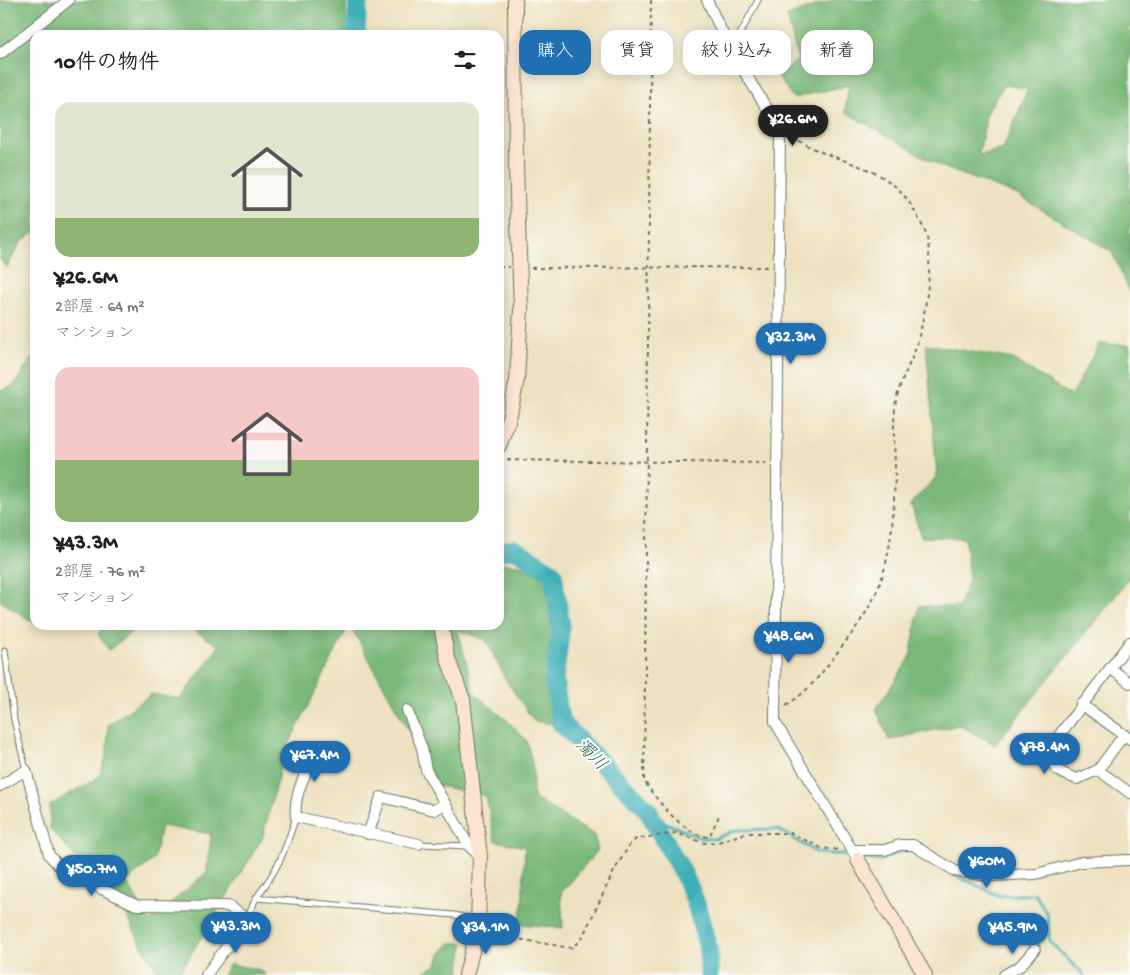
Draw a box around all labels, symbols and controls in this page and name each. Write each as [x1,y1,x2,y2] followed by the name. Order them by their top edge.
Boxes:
[519,30,591,75] chip: 購入
[601,30,673,75] chip: 賃貸
[683,30,791,75] chip: 絞り込み
[801,30,873,75] chip: 新着
[451,46,479,74] icon: filters
[55,52,159,77] text: 10件の物件
[752,104,834,147] pin: ¥26.6M
[769,111,817,130] text: ¥26.6M
[222,134,312,224] icon: home
[55,267,118,292] text: ¥26.6M
[55,299,145,318] text: 2部屋 · 64 m²
[750,322,832,365] pin: ¥32.3M
[55,325,134,344] text: マンション
[767,329,815,348] text: ¥32.3M
[222,399,312,489] icon: home
[55,532,118,557] text: ¥43.3M
[55,564,145,583] text: 2部屋 · 76 m²
[55,590,134,609] text: マンション
[748,622,830,664] pin: ¥48.6M
[765,628,813,647] text: ¥48.6M
[1004,732,1086,775] pin: ¥78.4M
[570,736,610,776] water label: 濁川
[1021,739,1069,758] text: ¥78.4M
[274,740,356,783] pin: ¥67.4M
[291,747,339,766] text: ¥67.4M
[957,846,1017,889] pin: ¥60M
[969,853,1005,872] text: ¥60M
[51,854,133,897] pin: ¥50.7M
[67,861,117,880] text: ¥50.7M
[195,912,277,954] pin: ¥43.3M
[445,912,527,955] pin: ¥34.1M
[972,912,1054,955] pin: ¥45.9M
[212,918,260,937] text: ¥43.3M
[463,919,509,938] text: ¥34.1M
[989,919,1037,938] text: ¥45.9M

